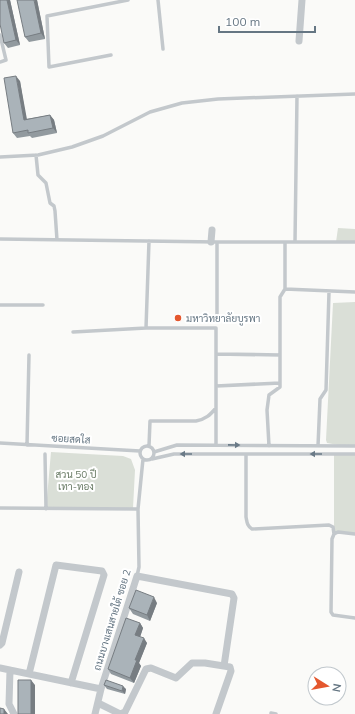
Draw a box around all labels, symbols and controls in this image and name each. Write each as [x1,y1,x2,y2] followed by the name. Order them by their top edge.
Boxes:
[219,8,315,34] scale bar
[225,14,260,29] text: 100 m
[186,312,261,326] place label: มหาวิทยาลัยบูรพา
[173,313,183,323] marker: มหาวิทยาลัยบูรพา
[51,431,91,447] street label: ซอยสดใส
[228,442,241,448] one-way arrow
[179,451,192,457] one-way arrow
[309,451,322,457] one-way arrow
[55,468,97,493] park label: สวน 50 ปี เทา-ทอง
[90,568,134,672] street label: ถนนบางเสนสายใต้ ซอย 2
[307,666,347,706] north arrow
[329,682,344,693] text: N

